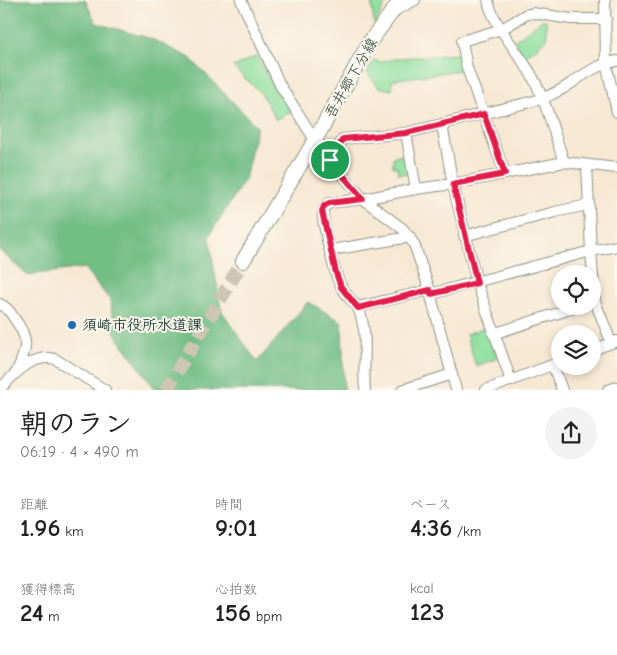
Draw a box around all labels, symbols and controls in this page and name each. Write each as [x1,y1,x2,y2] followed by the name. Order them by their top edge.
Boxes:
[321,35,381,121] street label: 吾井郷下分線
[309,139,351,181] pin
[316,146,344,174] icon: arrive
[551,265,601,375] map controls
[551,265,601,315] button: locate
[82,316,203,334] place label: 須崎市役所水道課
[66,319,78,331] marker: 須崎市役所水道課
[551,325,601,375] button: layers
[545,407,597,459] button: share
[20,408,132,440] text: 朝のラン
[20,443,139,461] text: 06:19 · 4 × 490 m
[20,496,48,513] text: 距離
[215,496,243,513] text: 時間
[410,496,451,513] text: ペース
[20,513,61,542] text: 1.96
[215,513,257,542] text: 9:01
[410,513,452,542] text: 4:36
[61,523,84,540] text: km
[452,523,481,540] text: /km
[410,580,434,597] text: kcal
[20,581,76,598] text: 獲得標高
[215,581,257,598] text: 心拍数
[410,597,445,626] text: 123
[20,598,43,627] text: 24
[215,598,251,627] text: 156
[43,608,60,625] text: m
[251,608,282,625] text: bpm

